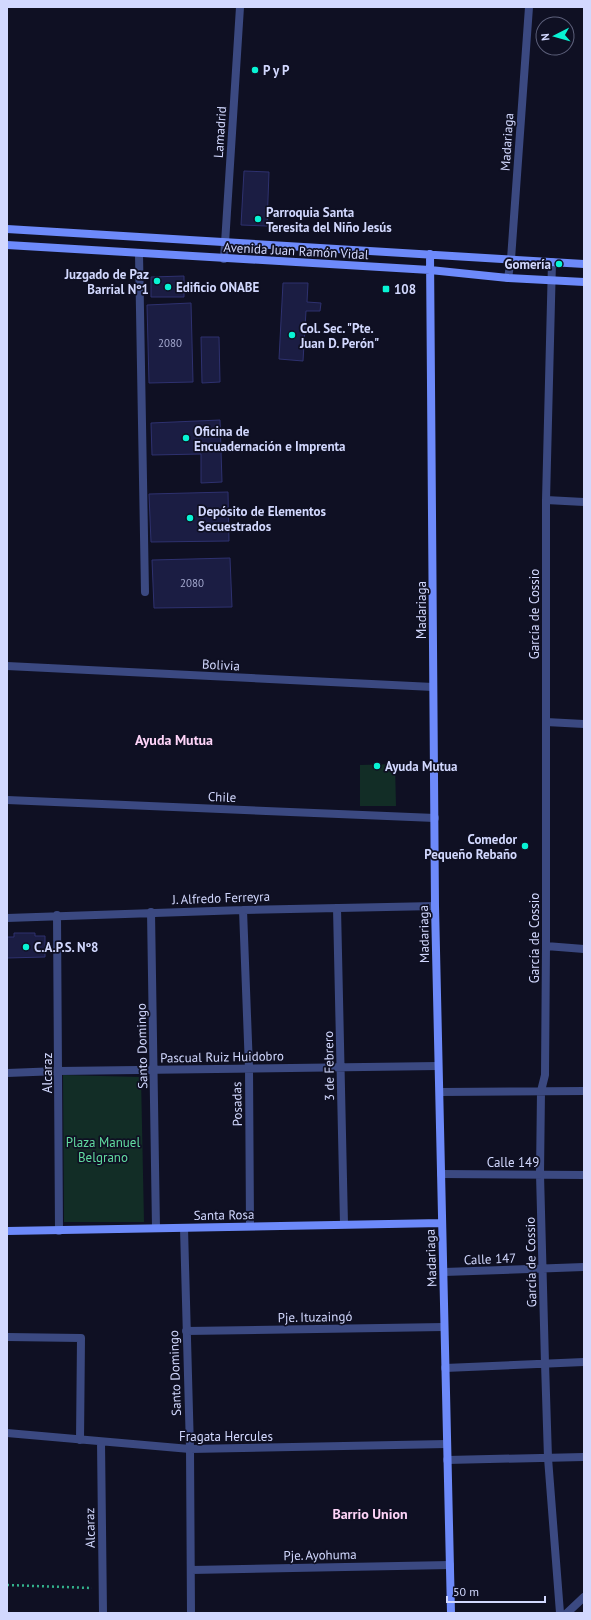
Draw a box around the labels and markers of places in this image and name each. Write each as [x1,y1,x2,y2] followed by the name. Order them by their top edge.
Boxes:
[263,62,290,79] place label: P y P
[250,65,260,75] marker: P y P
[266,204,392,236] place label: Parroquia Santa Teresita del Niño Jesús
[253,214,263,224] marker: Parroquia Santa Teresita del Niño Jesús
[505,256,551,273] place label: Gomería
[554,259,564,269] marker: Gomería
[64,266,149,298] place label: Juzgado de Paz Barrial Nº1
[152,276,162,286] marker: Juzgado de Paz Barrial Nº1
[176,279,260,296] place label: Edificio ONABE
[394,281,416,298] place label: 108
[163,282,173,292] marker: Edificio ONABE
[381,284,391,294] marker: 108
[299,320,379,352] place label: Col. Sec. "Pte. Juan D. Perón"
[287,330,297,340] marker: Col. Sec. "Pte. Juan D. Perón"
[194,423,345,455] place label: Oficina de Encuadernación e Imprenta
[181,433,191,443] marker: Oficina de Encuadernación e Imprenta
[198,503,326,535] place label: Depósito de Elementos Secuestrados
[185,513,195,523] marker: Depósito de Elementos Secuestrados
[385,758,457,775] place label: Ayuda Mutua
[372,761,382,771] marker: Ayuda Mutua
[424,831,517,863] place label: Comedor Pequeño Rebaño
[520,841,530,851] marker: Comedor Pequeño Rebaño
[34,939,98,956] place label: C.A.P.S. Nº8
[21,942,31,952] marker: C.A.P.S. Nº8

